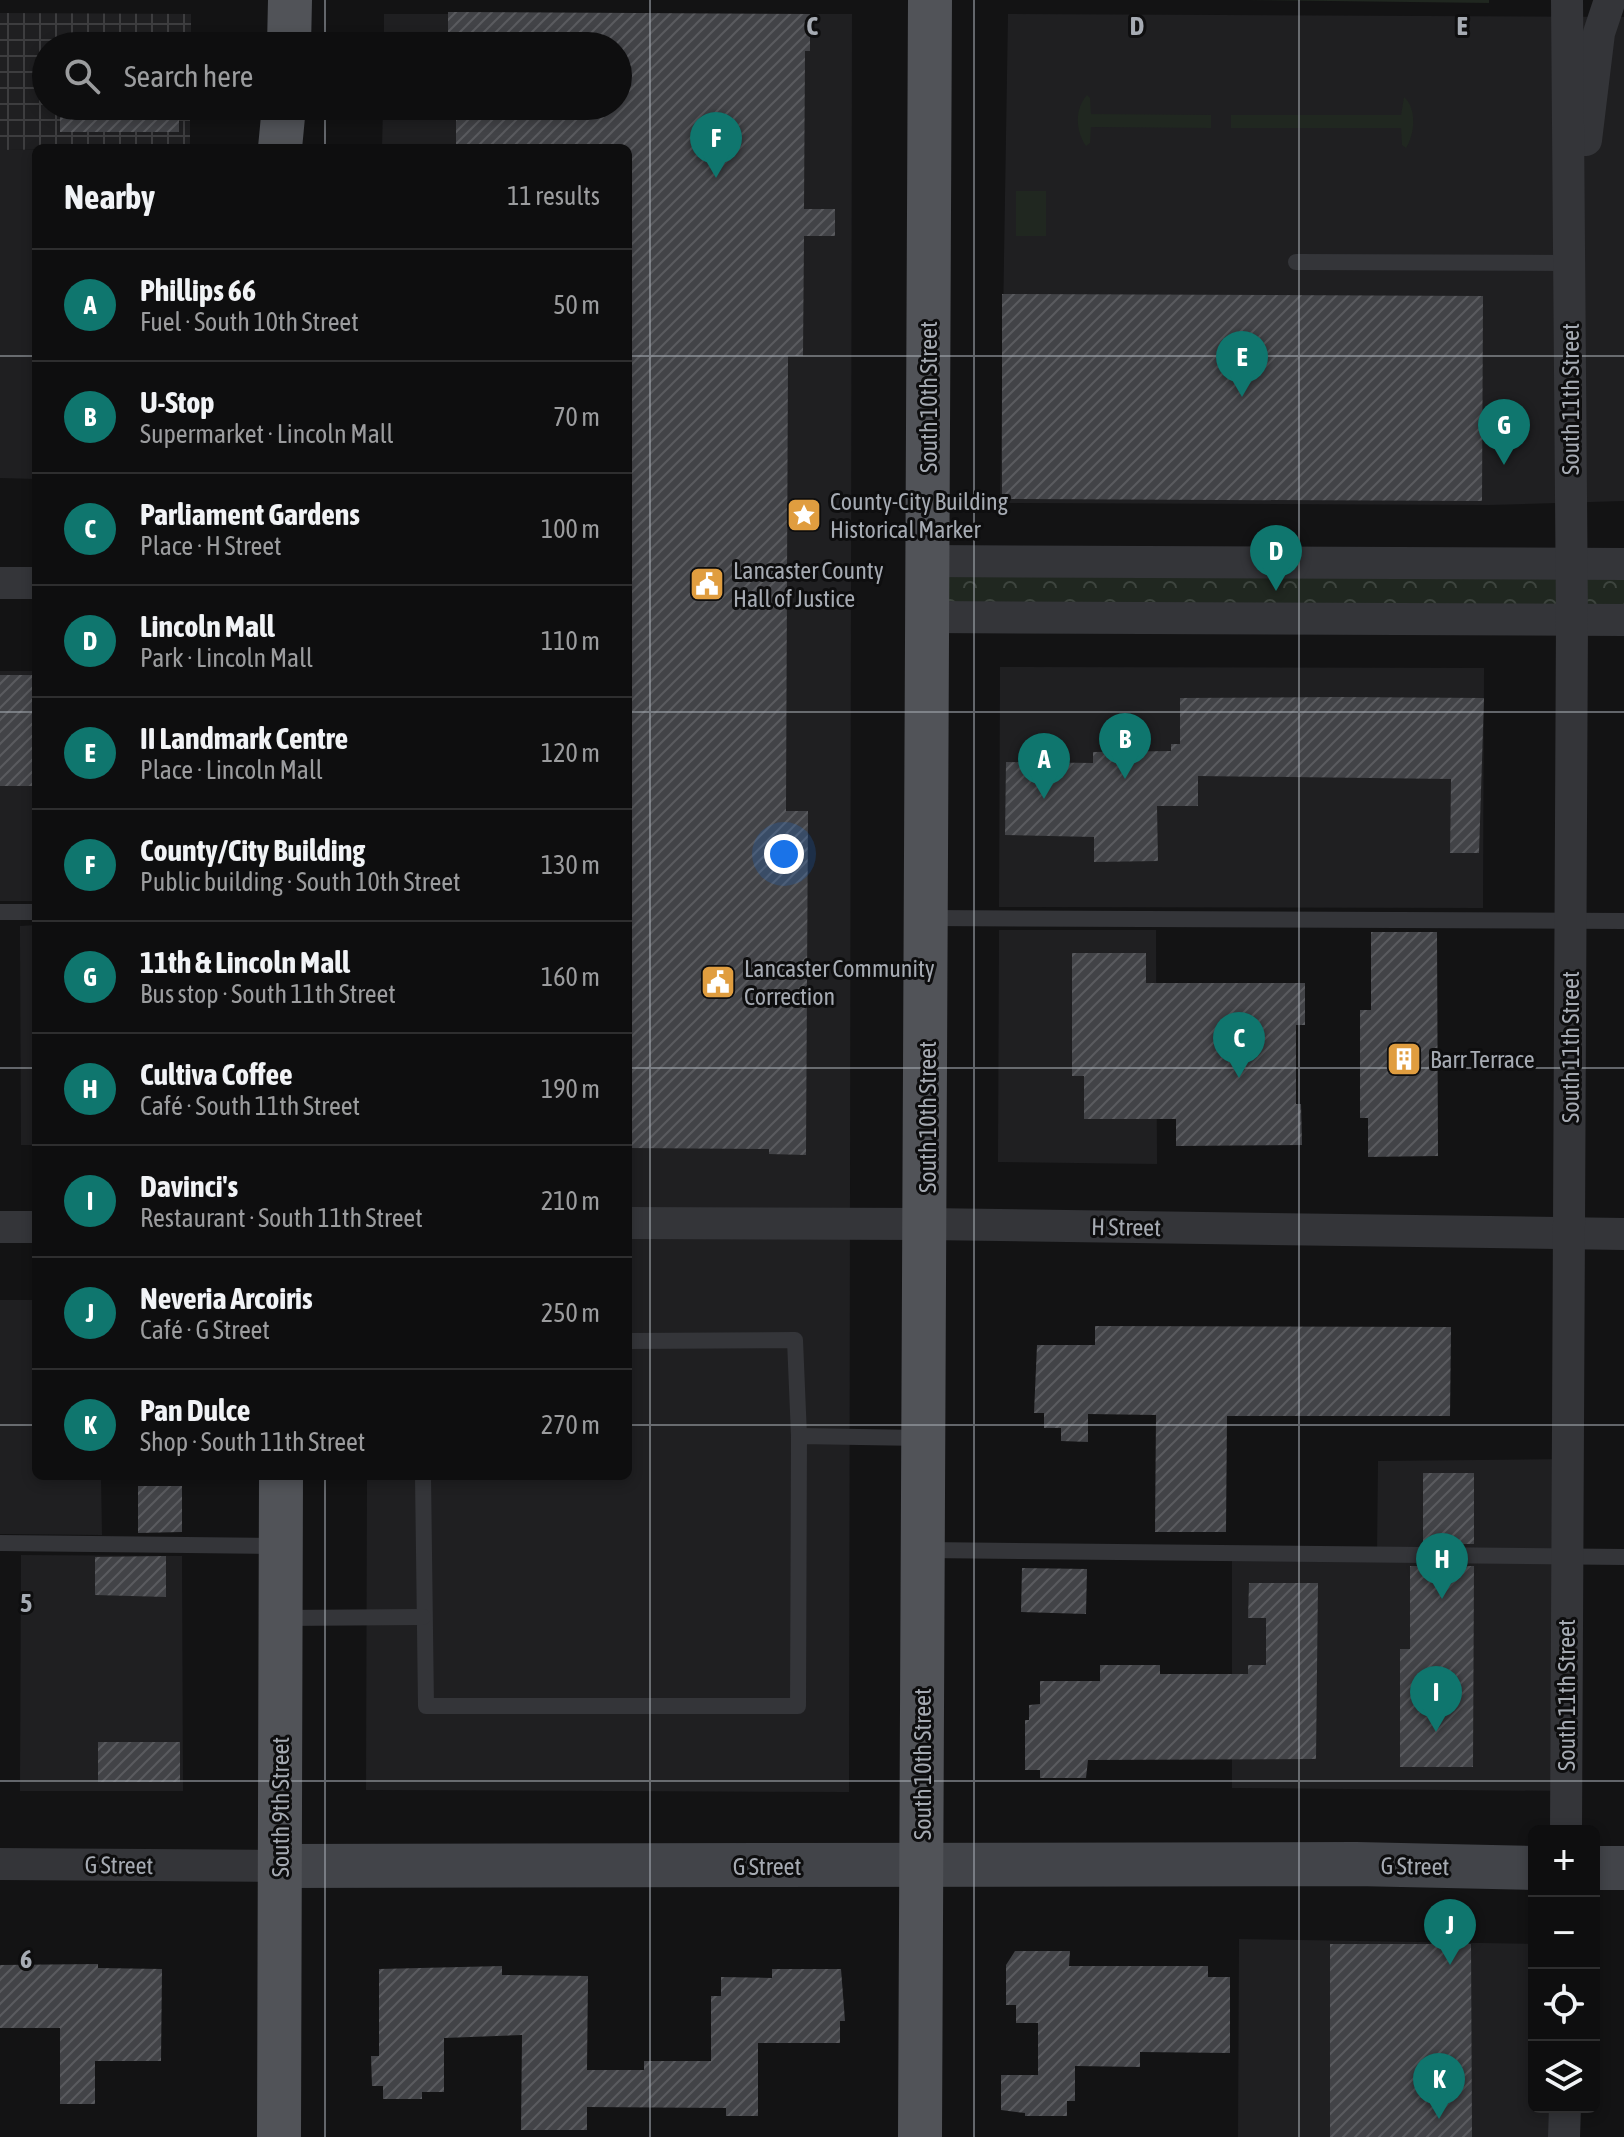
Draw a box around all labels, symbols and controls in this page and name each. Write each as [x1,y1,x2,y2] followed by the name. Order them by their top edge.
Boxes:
[806,11,818,41] text: C
[1130,11,1144,41] text: D
[1456,11,1468,41] text: E
[32,32,632,120] search box
[60,54,104,98] icon: search
[124,59,253,93] text: Search here
[690,112,742,178] pin: F
[64,177,155,216] text: Nearby
[507,181,600,211] text: 11 results
[140,273,256,307] text: Phillips 66
[84,290,96,320] text: A
[553,290,600,320] text: 50 m
[140,307,359,337] text: Fuel · South 10th Street
[915,321,942,473] street label: South 10th Street
[1557,323,1584,475] street label: South 11th Street
[1216,331,1268,397] pin: E
[140,385,214,419] text: U-Stop
[1478,399,1530,465] pin: G
[84,402,96,432] text: B
[553,402,600,432] text: 70 m
[140,419,394,449] text: Supermarket · Lincoln Mall
[830,488,1009,543] place label: County-City Building Historical Marker
[785,496,823,534] place icon: County-City Building Historical Marker
[140,497,360,531] text: Parliament Gardens
[84,514,96,544] text: C
[541,514,600,544] text: 100 m
[1250,525,1302,591] pin: D
[140,531,282,561] text: Place · H Street
[733,557,884,612] place label: Lancaster County Hall of Justice
[688,565,726,603] public building icon: Lancaster County Hall of Justice
[140,609,275,643] text: Lincoln Mall
[83,626,97,656] text: D
[541,626,600,656] text: 110 m
[140,643,313,673] text: Park · Lincoln Mall
[1099,713,1151,779] pin: B
[140,721,348,755] text: II Landmark Centre
[1018,733,1070,799] pin: A
[84,738,96,768] text: E
[541,738,600,768] text: 120 m
[140,755,323,785] text: Place · Lincoln Mall
[140,833,365,867] text: County/City Building
[764,834,804,874] your location
[85,850,95,880] text: F
[541,850,600,880] text: 130 m
[140,867,460,897] text: Public building · South 10th Street
[140,945,350,979] text: 11th & Lincoln Mall
[744,955,935,1010] place label: Lancaster Community Correction
[83,962,97,992] text: G
[541,962,600,992] text: 160 m
[699,963,737,1001] public building icon: Lancaster Community Correction
[1557,971,1584,1123] street label: South 11th Street
[140,979,396,1009] text: Bus stop · South 11th Street
[1213,1012,1265,1078] pin: C
[1385,1040,1423,1078] building icon: Barr Terrace
[914,1041,941,1193] street label: South 10th Street
[1430,1046,1535,1073] place label: Barr Terrace
[140,1057,293,1091] text: Cultiva Coffee
[82,1074,98,1104] text: H
[541,1074,600,1104] text: 190 m
[140,1091,360,1121] text: Café · South 11th Street
[140,1169,238,1203] text: Davinci's
[87,1186,93,1216] text: I
[541,1186,600,1216] text: 210 m
[140,1203,423,1233] text: Restaurant · South 11th Street
[1091,1213,1161,1241] street label: H Street
[140,1281,313,1315] text: Neveria Arcoiris
[86,1298,94,1328] text: J
[541,1298,600,1328] text: 250 m
[140,1315,270,1345] text: Café · G Street
[140,1393,250,1427] text: Pan Dulce
[84,1410,96,1440] text: K
[541,1410,600,1440] text: 270 m
[140,1427,365,1457] text: Shop · South 11th Street
[1416,1533,1468,1599] pin: H
[20,1588,32,1618] text: 5
[1553,1619,1580,1771] street label: South 11th Street
[1410,1666,1462,1732] pin: I
[909,1688,936,1840] street label: South 10th Street
[267,1737,294,1877] street label: South 9th Street
[1528,1825,1600,2113] map controls
[1528,1825,1600,1897] button: +
[84,1851,154,1879] street label: G Street
[1380,1852,1450,1880] street label: G Street
[733,1853,801,1880] street label: G Street
[1528,1897,1600,1969] button: −
[1424,1899,1476,1965] pin: J
[20,1944,32,1974] text: 6
[1528,1969,1600,2041] button: locate
[1528,2041,1600,2113] button: layers
[1413,2053,1465,2119] pin: K

